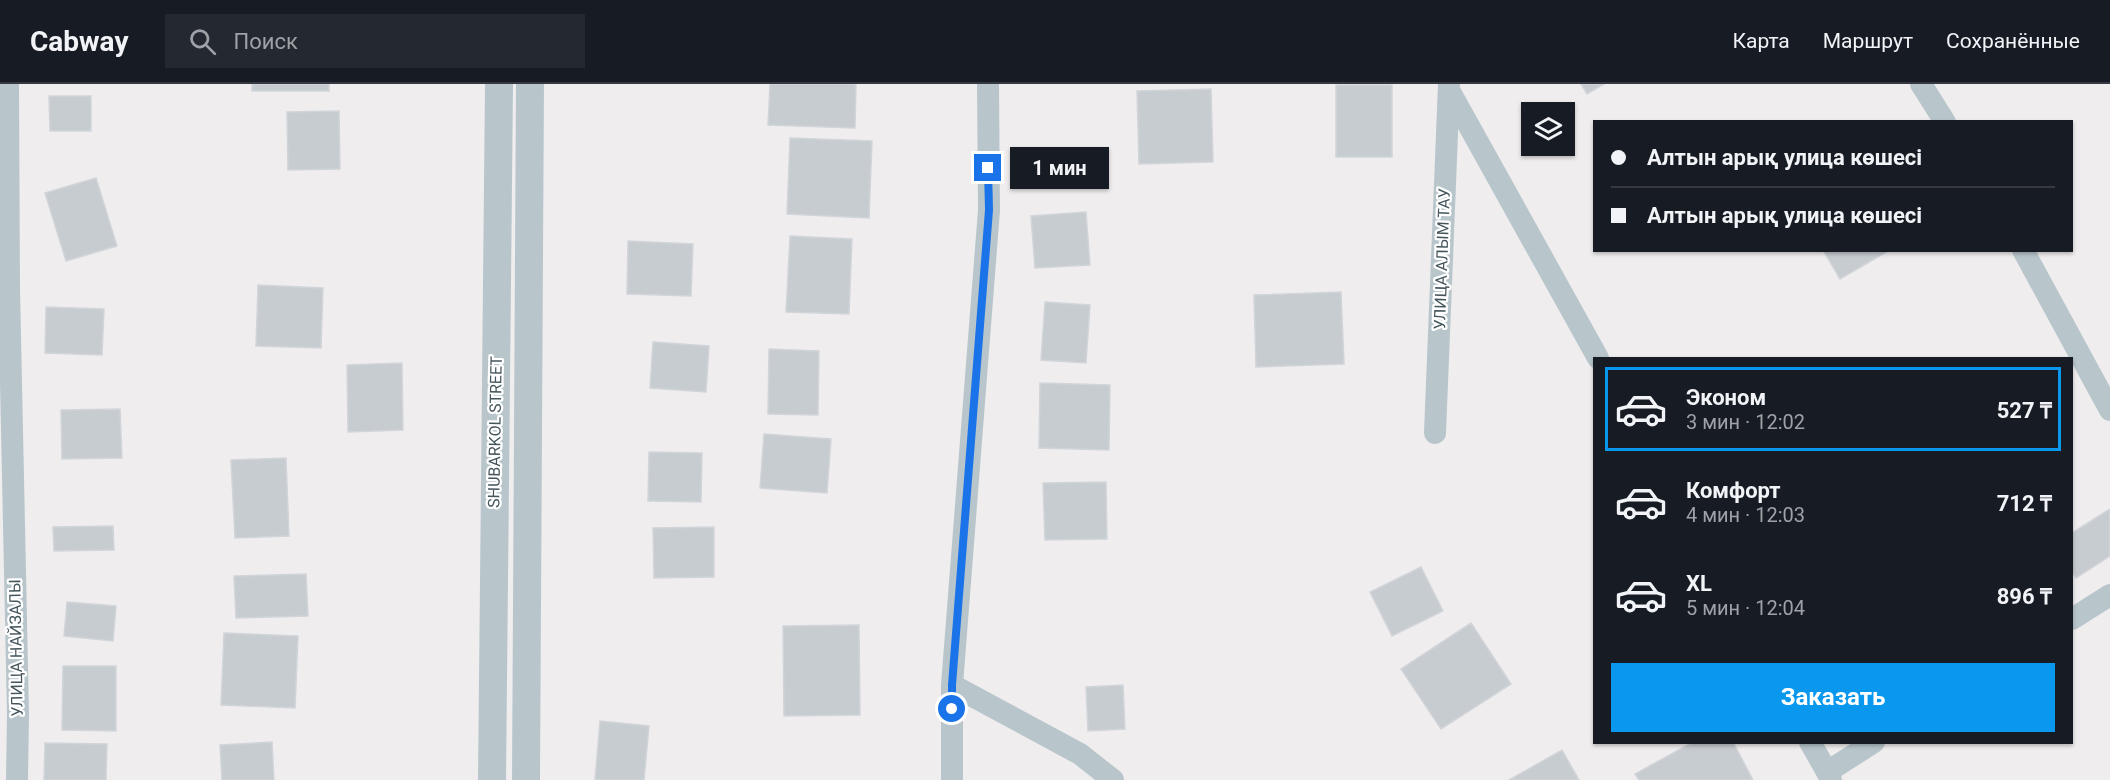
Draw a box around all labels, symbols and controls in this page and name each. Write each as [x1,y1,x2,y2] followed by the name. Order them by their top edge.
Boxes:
[165,14,585,68] search box
[30,25,129,58] text: Cabway
[186,25,219,58] icon: search
[234,29,298,54] text: Поиск
[1733,29,1790,53] text: Карта
[1823,29,1913,53] text: Маршрут
[1946,29,2080,53] text: Сохранённые
[1521,102,1575,156] map controls
[1521,102,1575,156] button: layers
[1647,145,1922,170] text: Алтын арық улица көшесі
[1009,147,1108,189] callout: 1 мин
[974,154,1001,181] route end
[1032,156,1087,180] text: 1 мин
[1430,188,1454,330] street label: УЛИЦА АЛЫМ ТАУ
[1647,203,1922,228] text: Алтын арық улица көшесі
[484,356,506,508] street label: SHUBARKOL STREET
[1614,382,1668,436] icon: car
[1686,385,1766,410] text: Эконом
[1997,398,2052,423] text: 527 ₸
[1686,410,1805,434] text: 3 мин · 12:02
[1614,475,1668,529] icon: car
[1686,478,1781,503] text: Комфорт
[1997,491,2052,516] text: 712 ₸
[1686,503,1805,527] text: 4 мин · 12:03
[1614,568,1668,622] icon: car
[1686,571,1712,596] text: XL
[5,579,27,717] street label: УЛИЦА НАЙЗАЛЫ
[1997,584,2052,609] text: 896 ₸
[1686,596,1805,620] text: 5 мин · 12:04
[1611,663,2055,732] button: Заказать
[938,695,965,722] route start

